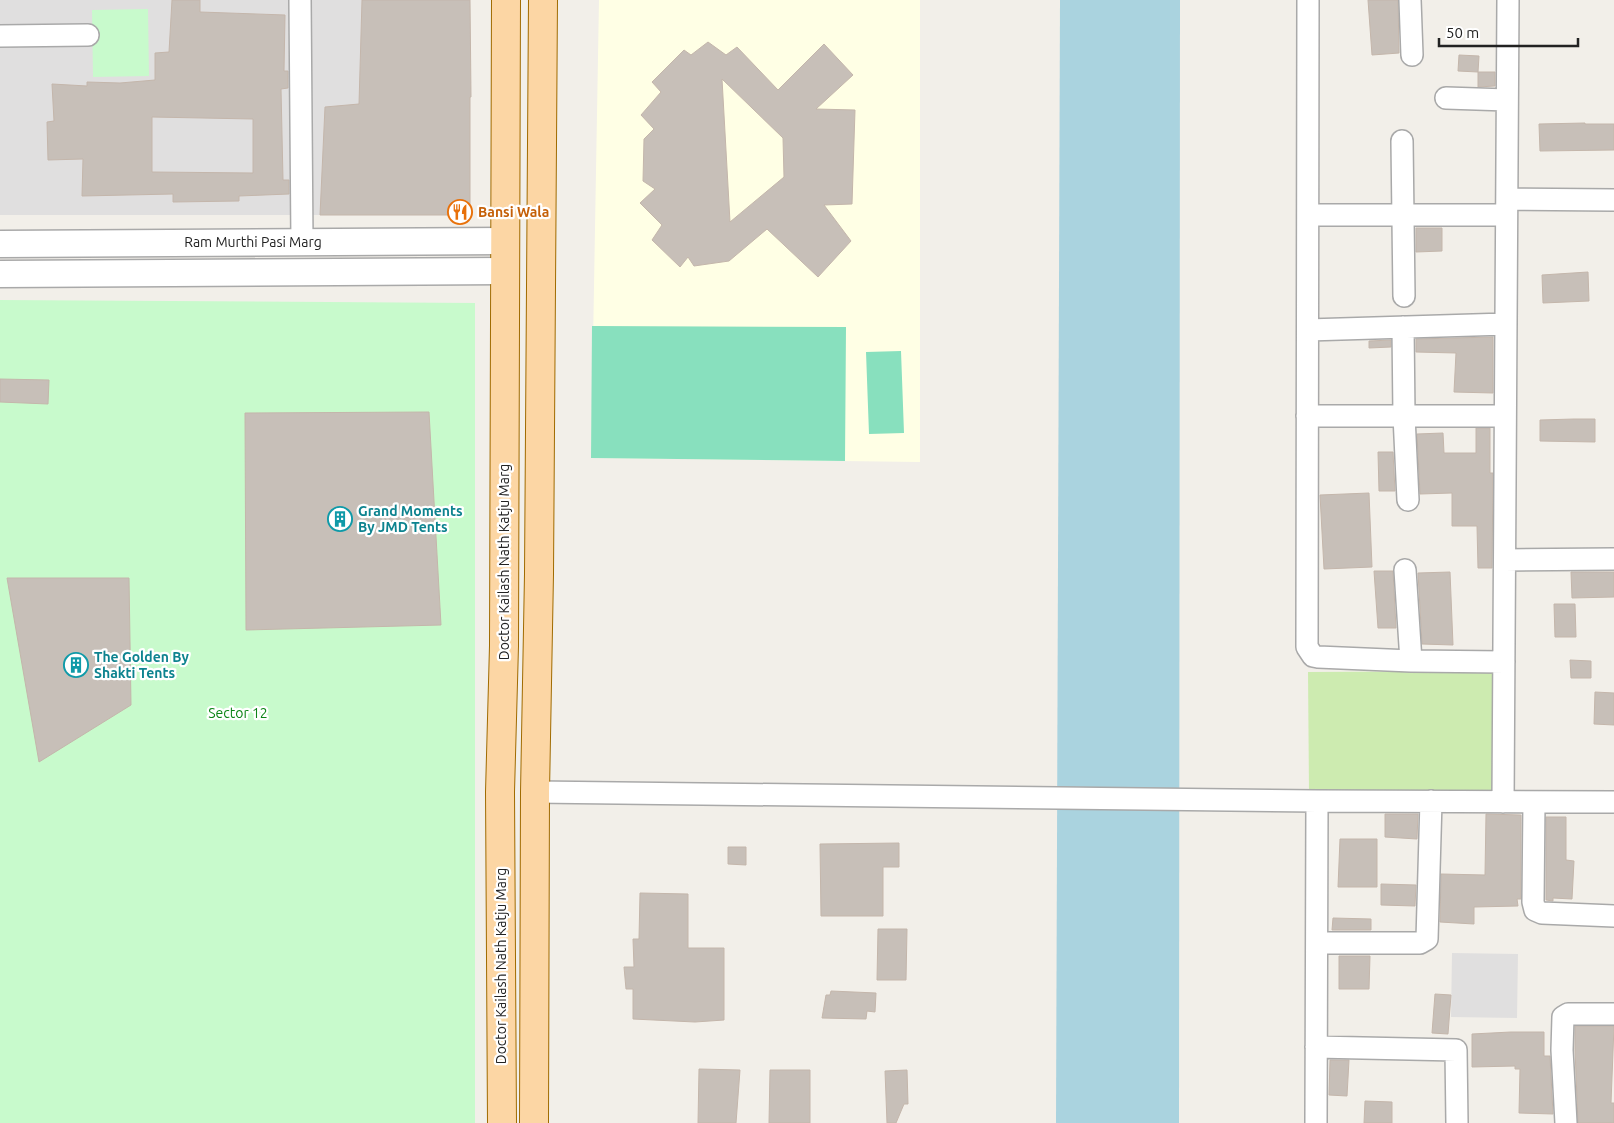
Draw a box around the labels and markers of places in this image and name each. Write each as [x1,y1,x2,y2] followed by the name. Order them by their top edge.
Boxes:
[447,199,473,225] restaurant icon: Bansi Wala
[478,204,549,220] place label: Bansi Wala
[358,503,463,535] place label: Grand Moments By JMD Tents
[327,506,353,532] building icon: Grand Moments By JMD Tents
[94,649,189,681] place label: The Golden By Shakti Tents
[63,652,89,678] building icon: The Golden By Shakti Tents

